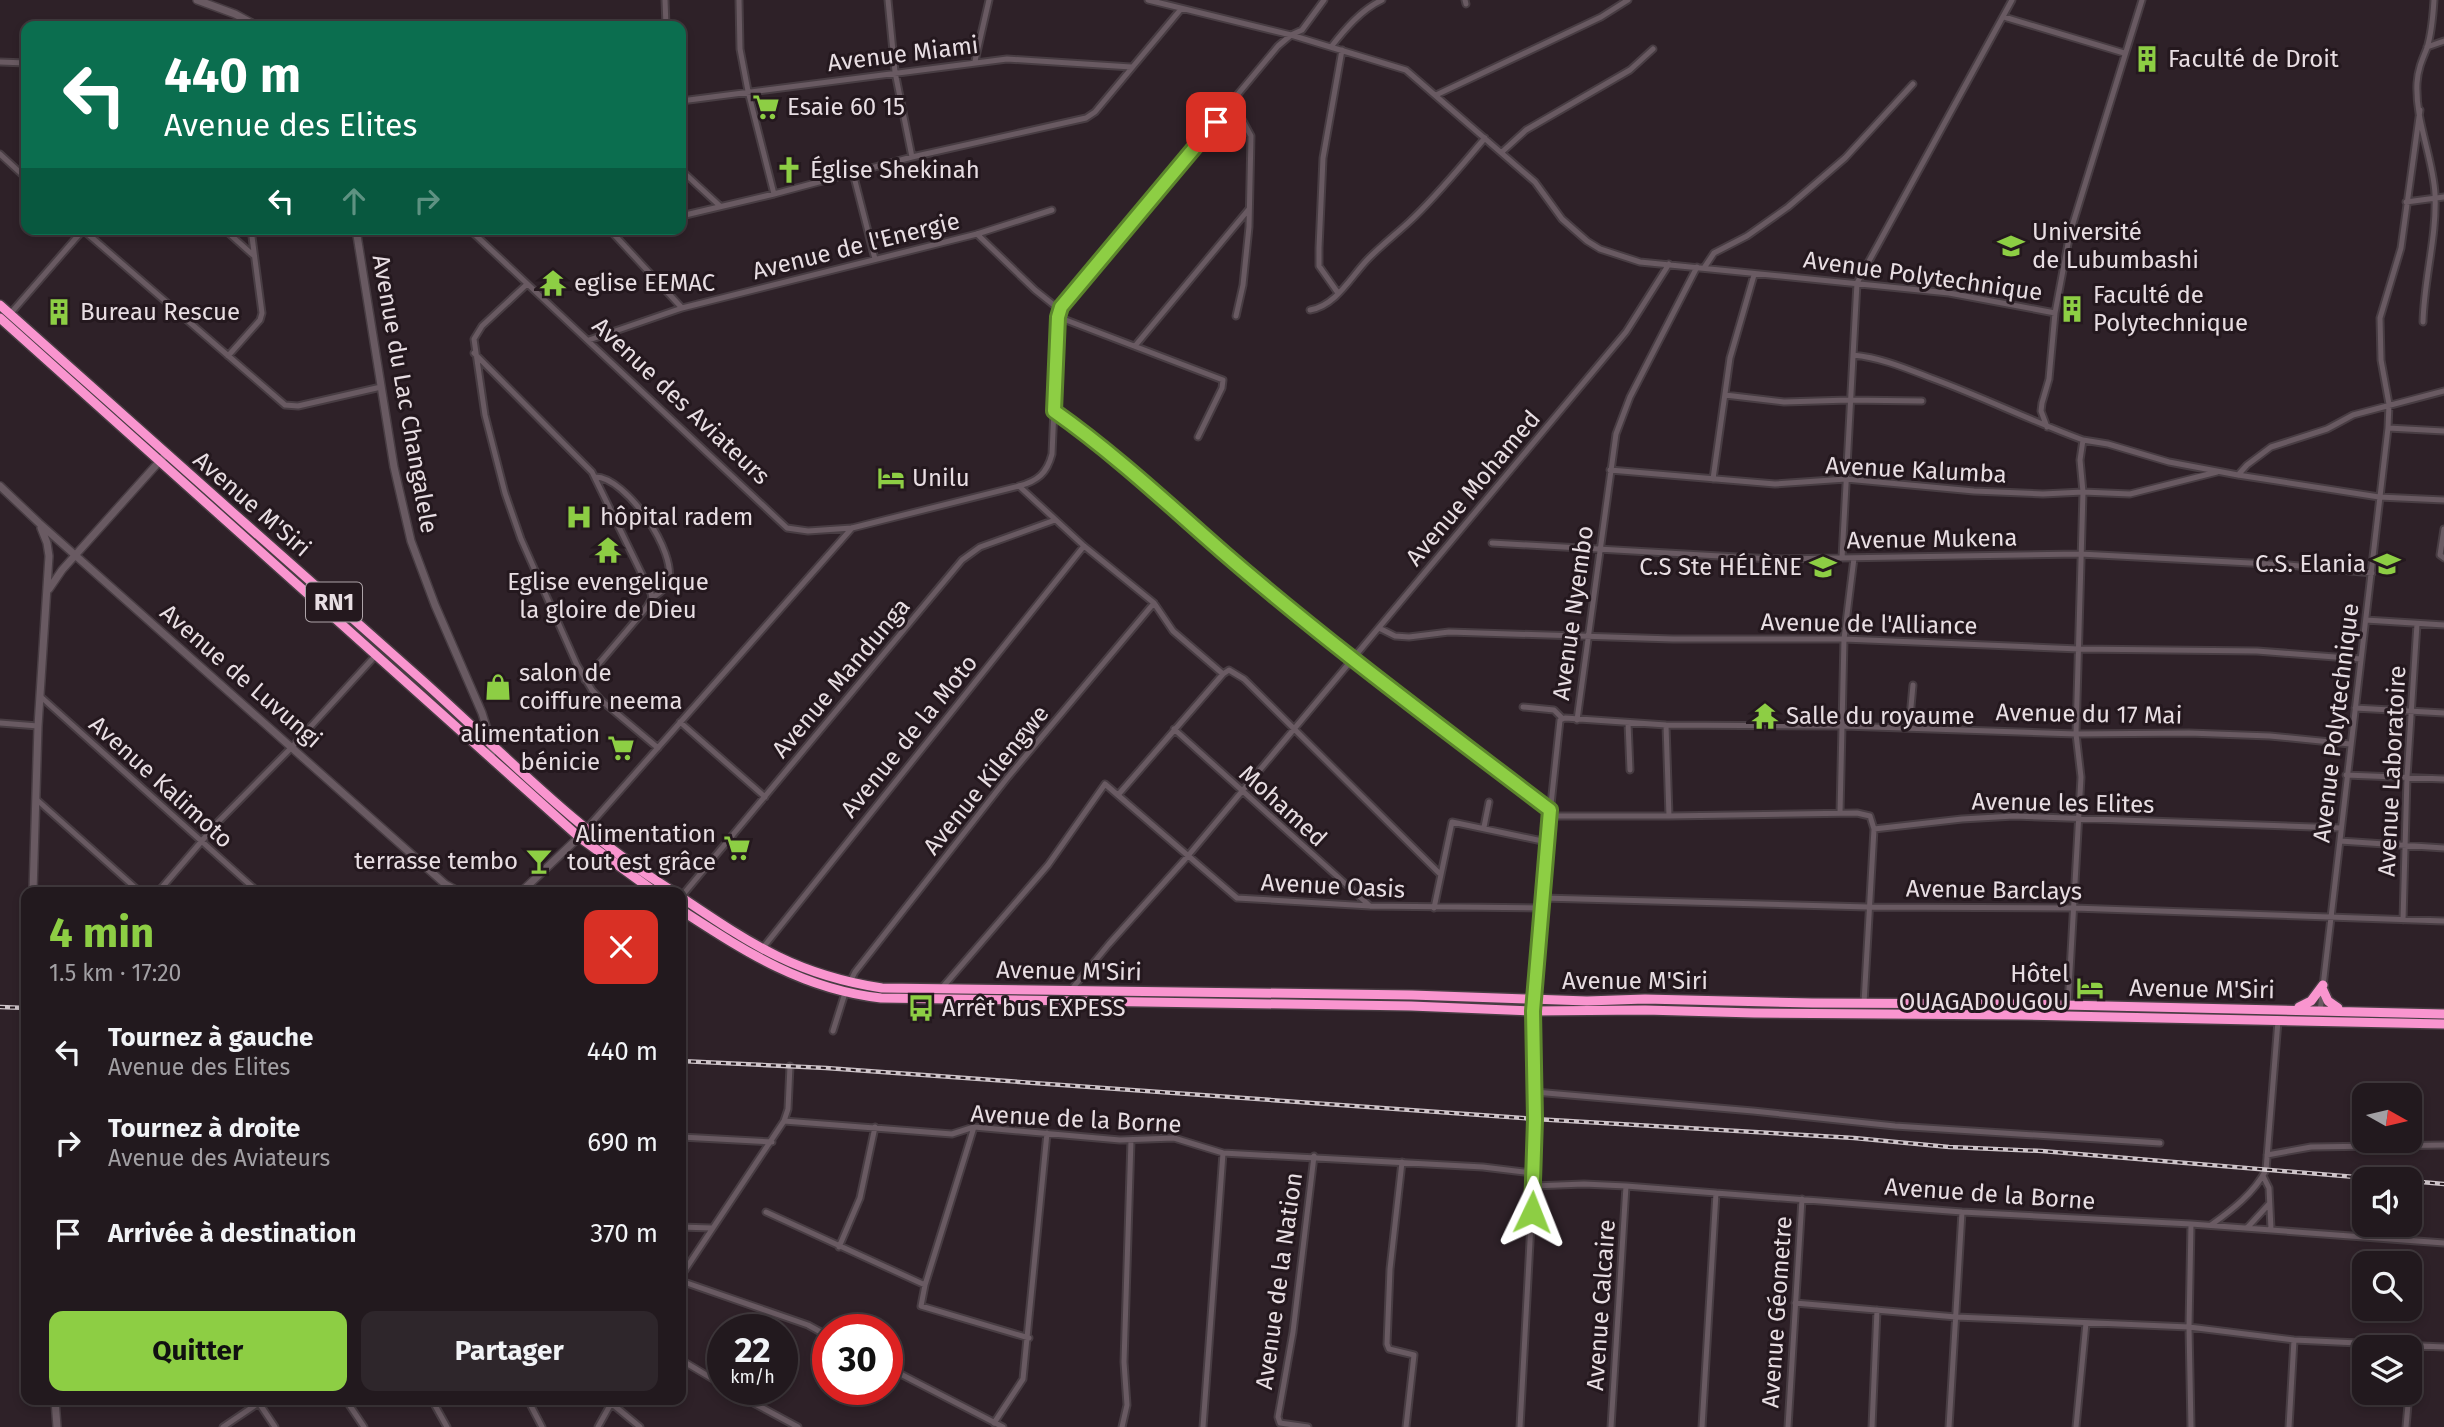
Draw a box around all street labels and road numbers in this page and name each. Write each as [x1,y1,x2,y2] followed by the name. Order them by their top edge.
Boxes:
[826,31,980,77] street label: Avenue Miami
[749,207,963,285] street label: Avenue de l'Energie
[1802,245,2044,307] street label: Avenue Polytechnique
[367,252,443,536] street label: Avenue du Lac Changalele
[587,312,775,490] street label: Avenue des Aviateurs
[1400,405,1546,571] street label: Avenue Mohamed
[188,446,316,562] street label: Avenue M'Siri
[1825,451,2007,489] street label: Avenue Kalumba
[1547,524,1599,702] street label: Avenue Nyembo
[1846,524,2018,554] street label: Avenue Mukena
[306,582,362,622] road number: RN1
[766,593,916,763] street label: Avenue Mandunga
[155,598,327,754] street label: Avenue de Luvungi
[2307,602,2365,844] street label: Avenue Polytechnique
[1760,608,1978,640] street label: Avenue de l'Alliance
[835,649,983,823] street label: Avenue de la Moto
[2372,665,2412,877] street label: Avenue Laboratoire
[1995,698,2183,730] street label: Avenue du 17 Mai
[917,700,1055,860] street label: Avenue Kilengwe
[83,710,239,854] street label: Avenue Kalimoto
[1234,760,1332,852] street label: Mohamed
[1971,787,2155,819] street label: Avenue les Elites
[1260,868,1406,904] street label: Avenue Oasis
[1906,874,2082,906] street label: Avenue Barclays
[996,956,1142,986] street label: Avenue M'Siri
[1562,967,1708,995] street label: Avenue M'Siri
[2129,974,2275,1004] street label: Avenue M'Siri
[970,1099,1182,1139] street label: Avenue de la Borne
[1250,1171,1308,1391] street label: Avenue de la Nation
[1884,1173,2096,1215] street label: Avenue de la Borne
[1756,1215,1798,1409] street label: Avenue Géometre
[1581,1218,1621,1392] street label: Avenue Calcaire

